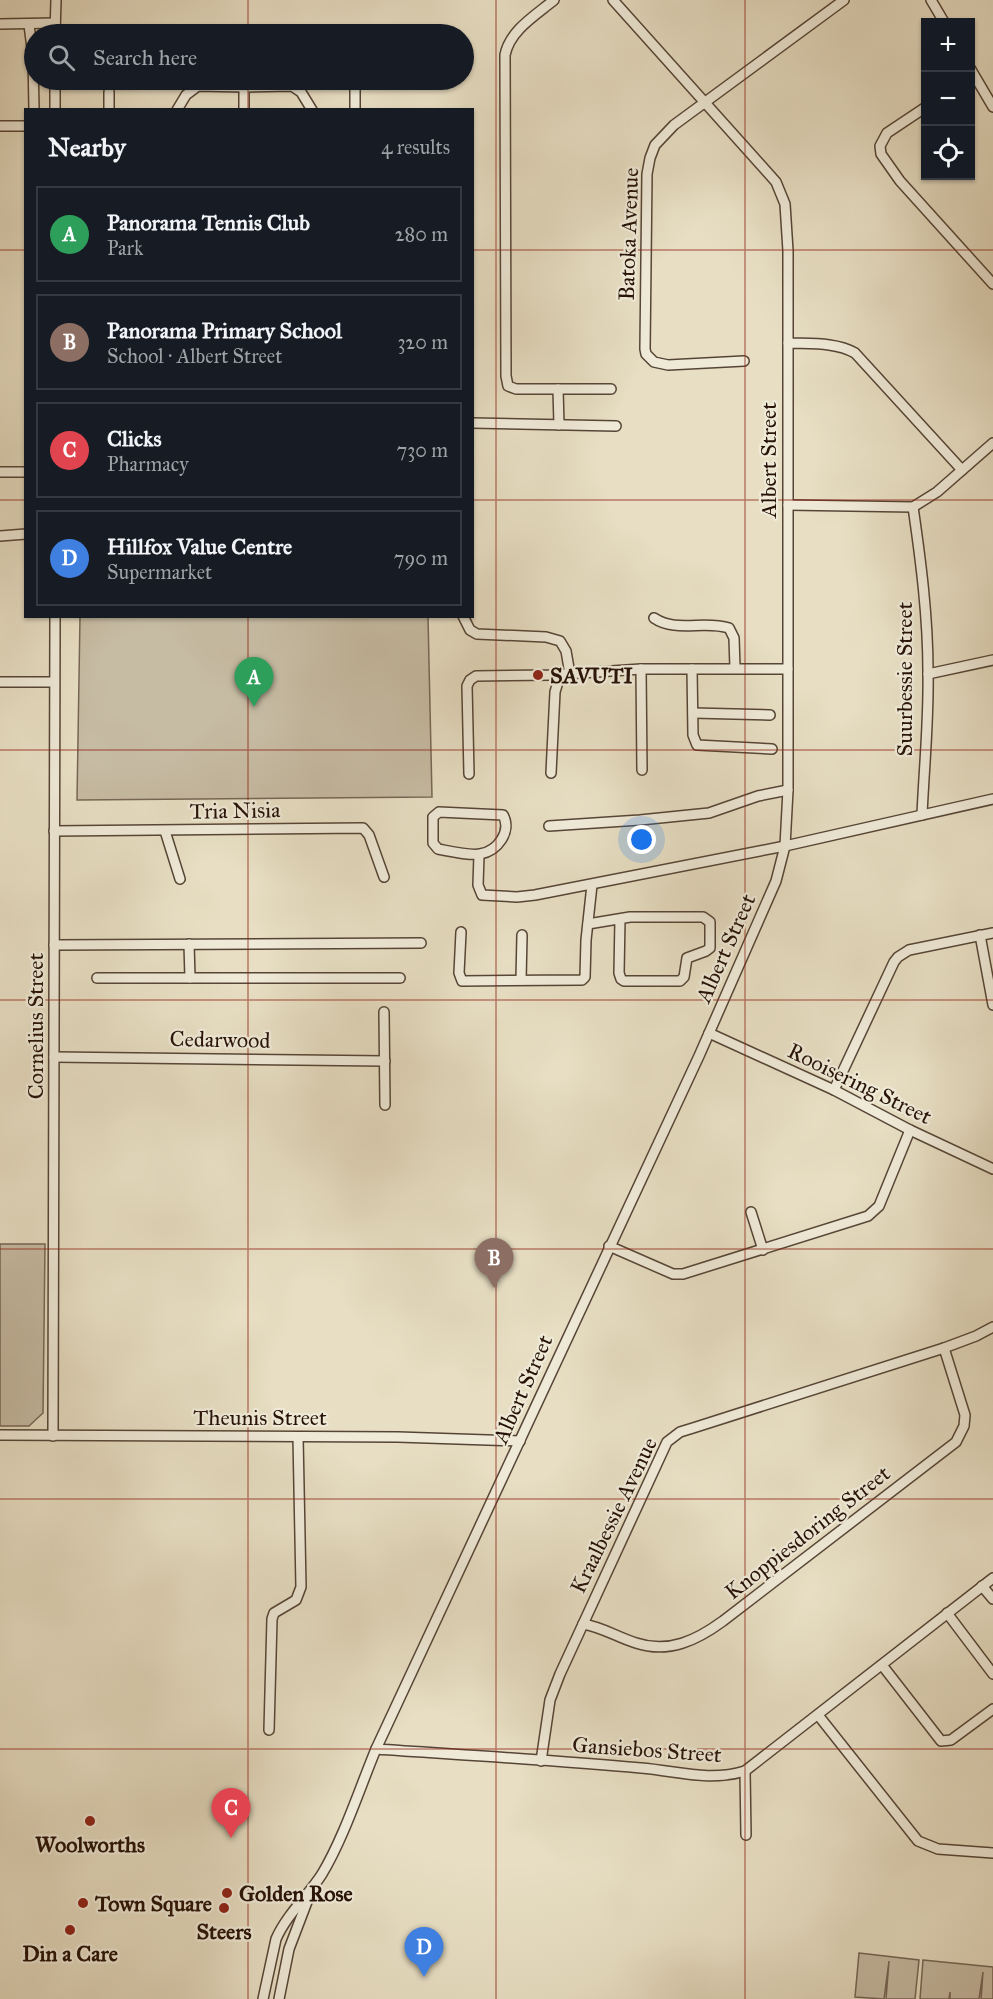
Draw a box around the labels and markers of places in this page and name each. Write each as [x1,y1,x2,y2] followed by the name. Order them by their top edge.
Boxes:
[234,658,274,707] pin: A
[550,662,634,689] place label: SAVUTI
[531,668,545,682] marker: SAVUTI
[474,1238,514,1288] pin: B
[212,1788,250,1838] pin: C
[83,1814,97,1828] marker: Woolworths
[35,1831,145,1858] place label: Woolworths
[239,1880,353,1907] place label: Golden Rose
[220,1886,234,1900] marker: Golden Rose
[94,1890,212,1917] place label: Town Square
[76,1896,90,1910] marker: Town Square
[217,1901,231,1915] marker: Steers
[196,1918,252,1945] place label: Steers
[63,1923,77,1937] marker: Din a Care
[404,1928,444,1977] pin: D
[22,1940,118,1967] place label: Din a Care

